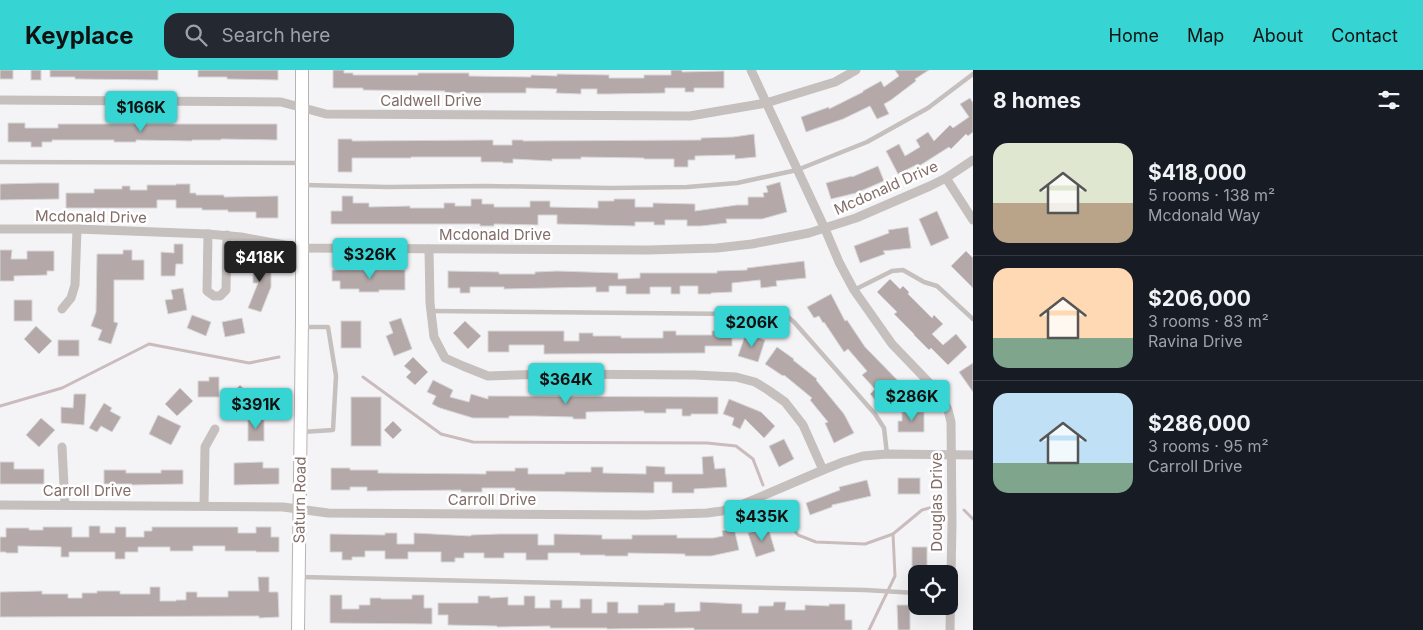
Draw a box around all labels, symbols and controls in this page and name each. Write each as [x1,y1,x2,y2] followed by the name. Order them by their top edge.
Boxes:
[164,13,514,58] search box
[25,21,134,50] text: Keyplace
[182,21,210,49] icon: search
[222,24,330,47] text: Search here
[1109,25,1159,46] text: Home
[1187,25,1224,46] text: Map
[1252,25,1303,46] text: About
[1331,25,1398,46] text: Contact
[1375,86,1403,114] icon: filters
[993,88,1081,113] text: 8 homes
[106,90,176,133] pin: $166K
[380,91,482,110] street label: Caldwell Drive
[116,97,166,117] text: $166K
[831,156,941,219] street label: Mcdonald Drive
[1148,160,1246,185] text: $418,000
[1033,163,1093,223] icon: home
[1148,185,1275,205] text: 5 rooms · 138 m²
[1148,205,1260,225] text: Mcdonald Way
[35,206,147,227] street label: Mcdonald Drive
[439,225,551,244] street label: Mcdonald Drive
[335,238,405,280] pin: $326K
[225,240,295,283] pin: $418K
[344,244,396,264] text: $326K
[235,247,285,267] text: $418K
[1148,286,1251,311] text: $206,000
[1033,288,1093,348] icon: home
[717,306,787,348] pin: $206K
[1148,311,1269,331] text: 3 rooms · 83 m²
[725,312,779,332] text: $206K
[1148,331,1242,351] text: Ravina Drive
[531,362,601,405] pin: $364K
[539,369,593,389] text: $364K
[877,380,947,422] pin: $286K
[886,386,938,406] text: $286K
[221,388,291,430] pin: $391K
[231,394,281,414] text: $391K
[1148,411,1251,436] text: $286,000
[1033,413,1093,473] icon: home
[1148,436,1269,456] text: 3 rooms · 95 m²
[927,452,946,552] street label: Douglas Drive
[289,456,310,544] street label: Saturn Road
[1148,456,1242,476] text: Carroll Drive
[43,481,131,500] street label: Carroll Drive
[448,490,536,509] street label: Carroll Drive
[727,500,797,542] pin: $435K
[735,506,789,526] text: $435K
[908,565,958,615] map controls
[908,565,958,615] button: locate

